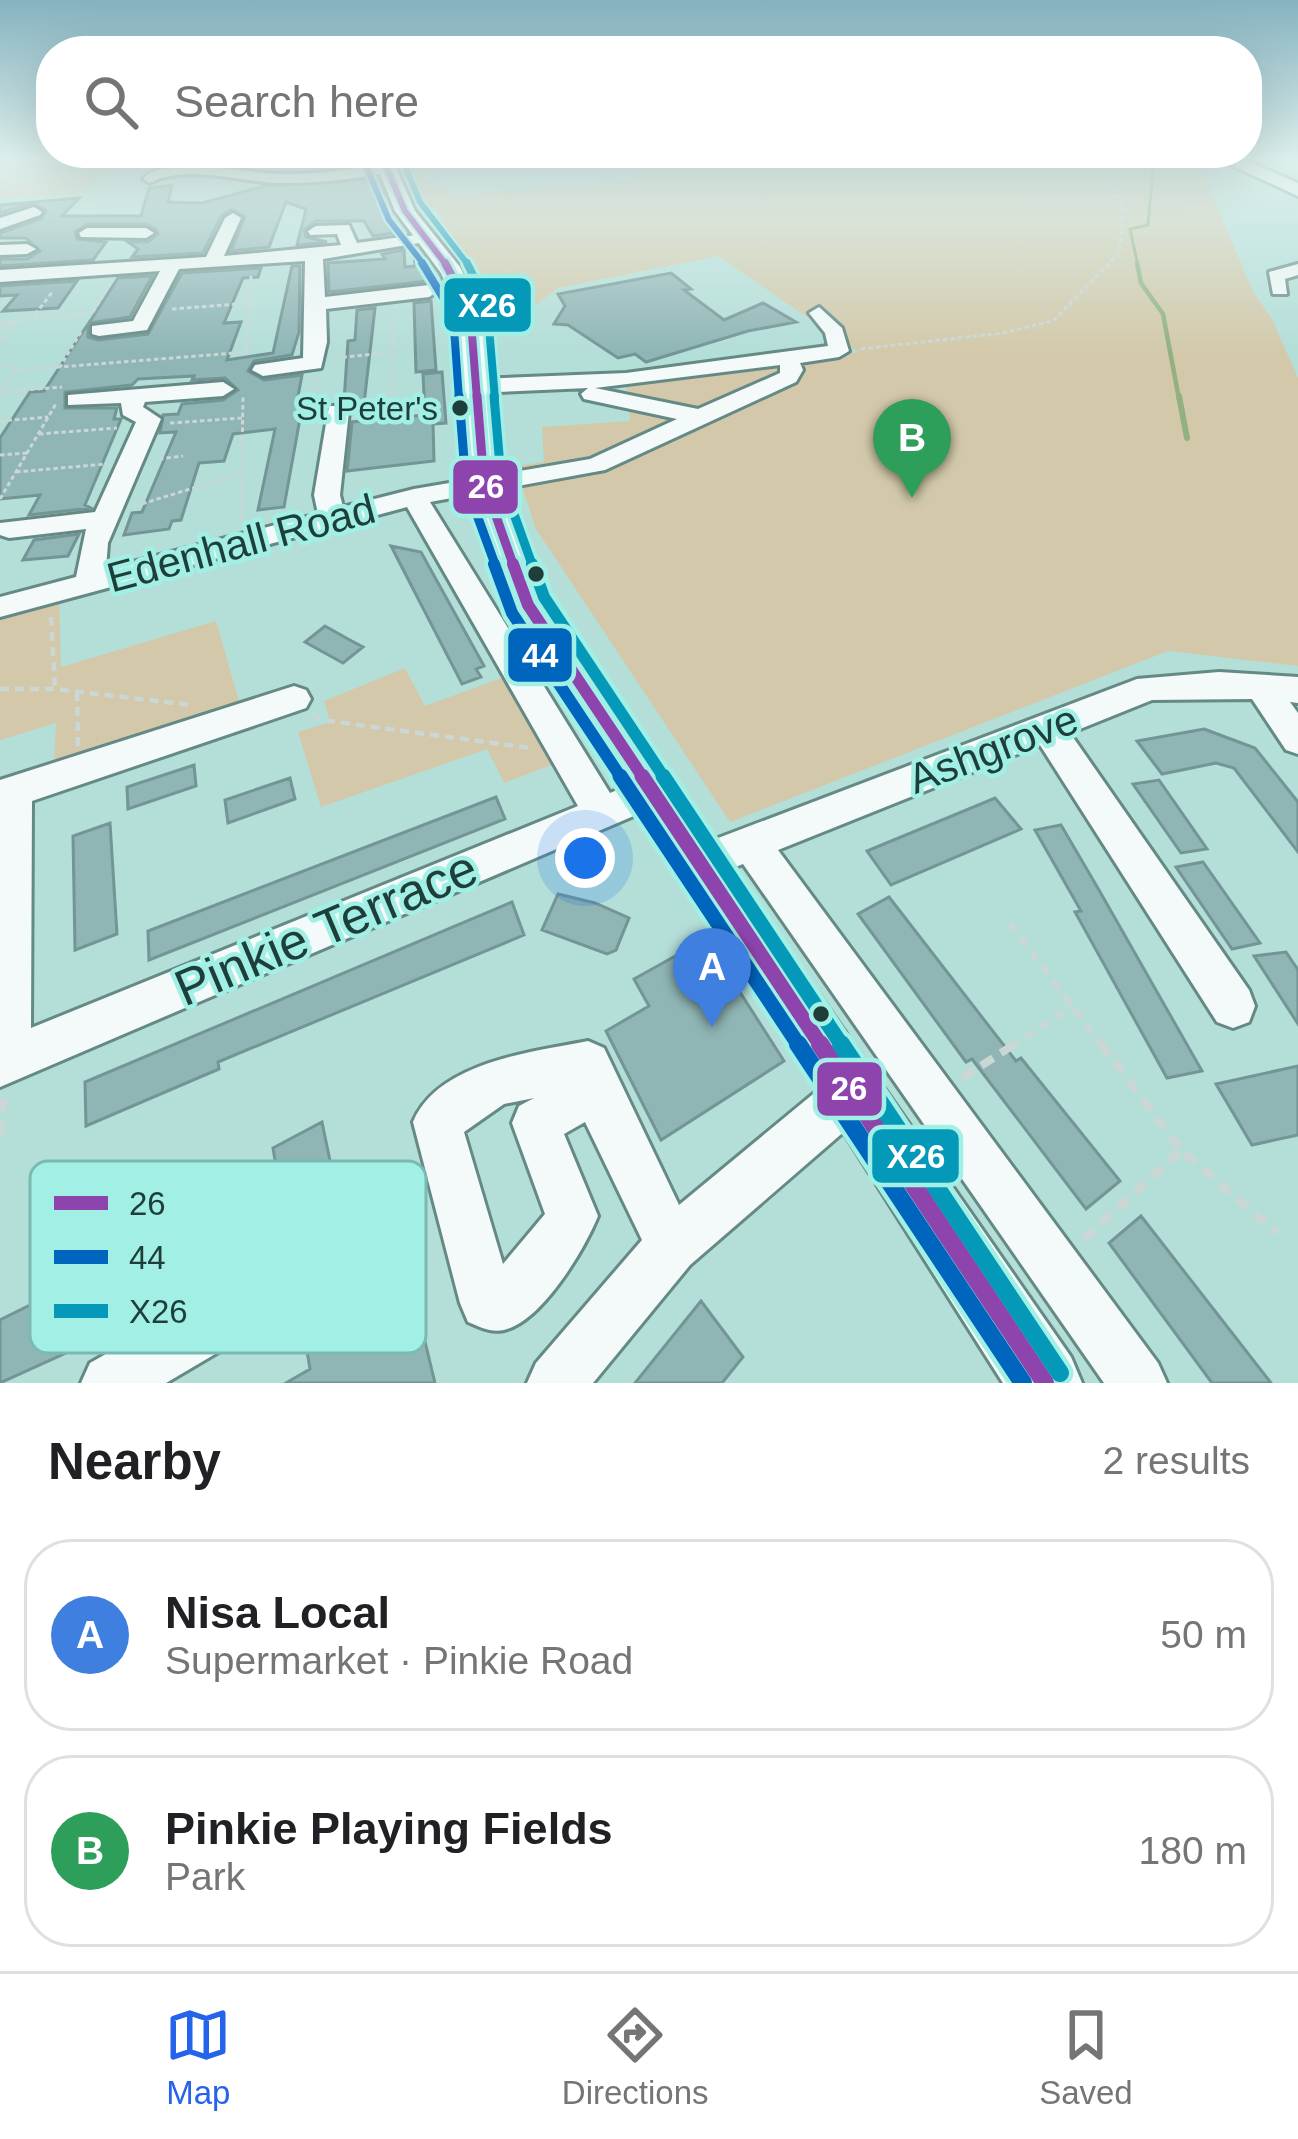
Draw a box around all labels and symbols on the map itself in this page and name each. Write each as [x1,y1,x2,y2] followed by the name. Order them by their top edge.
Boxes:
[442,276,533,334] line badge: X26
[458,287,516,324] text: X26
[296,390,438,427] place label: St Peter's
[449,397,471,419] marker: St Peter's
[873,399,951,498] pin: B
[451,458,520,516] line badge: 26
[468,468,504,505] text: 26
[102,485,380,601] street label: Edenhall Road
[525,563,547,585] unlabelled marker
[506,626,574,684] line badge: 44
[522,637,559,674] text: 44
[902,695,1084,803] street label: Ashgrove
[555,828,615,888] your location
[167,839,485,1017] street label: Pinkie Terrace
[673,928,751,1027] pin: A
[810,1003,832,1025] unlabelled marker
[815,1060,884,1118] line badge: 26
[831,1070,867,1107] text: 26
[870,1127,961,1185] line badge: X26
[887,1138,945,1175] text: X26
[30,1161,426,1353] legend
[129,1185,166,1222] text: 26
[129,1239,166,1276] text: 44
[129,1293,188,1330] text: X26

